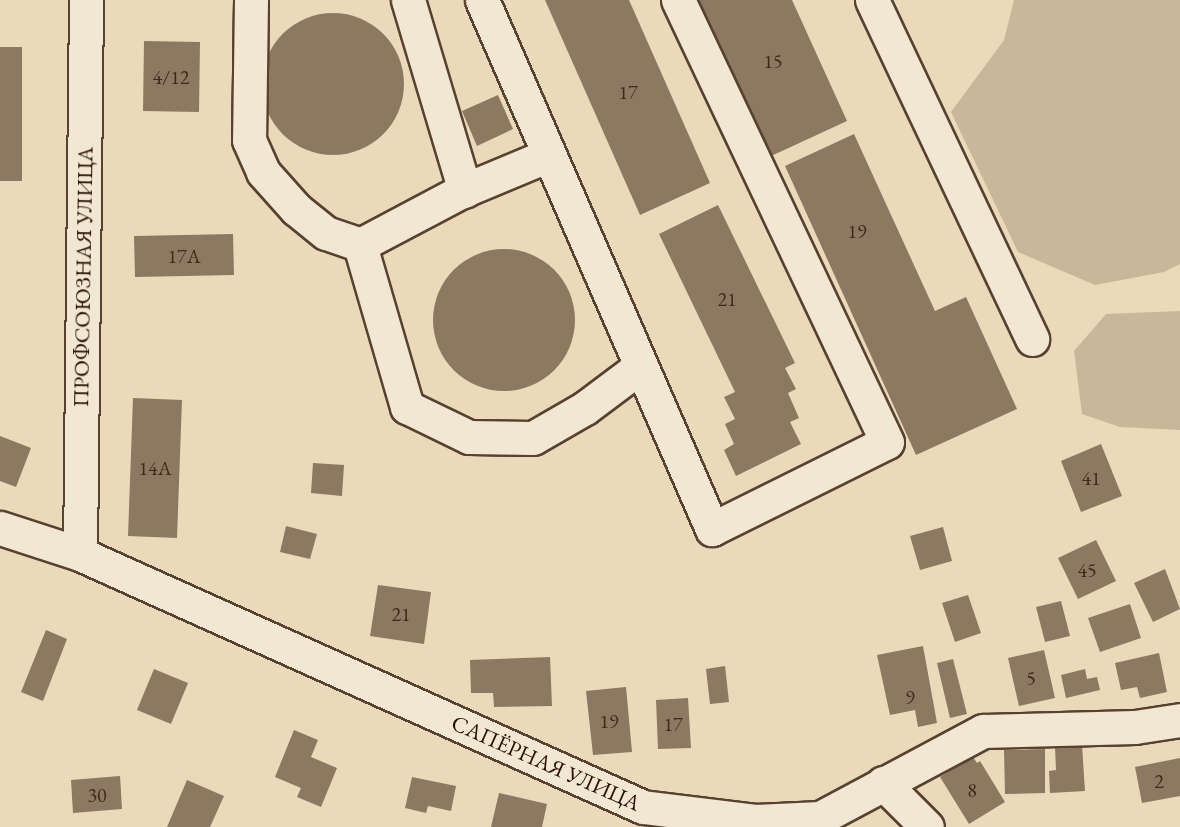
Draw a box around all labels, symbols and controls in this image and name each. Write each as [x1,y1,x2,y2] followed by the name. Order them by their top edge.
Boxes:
[763,49,783,73] house number: 15
[153,65,189,89] house number: 4/12
[618,80,638,104] house number: 17
[68,147,98,407] street label: ПРОФСОЮЗНАЯ УЛИЦА
[847,219,867,243] house number: 19
[167,244,201,268] house number: 17А
[717,287,737,311] house number: 21
[138,456,172,480] house number: 14А
[1081,466,1101,490] house number: 41
[1077,558,1097,582] house number: 45
[391,602,411,626] house number: 21
[1026,666,1036,690] house number: 5
[905,685,915,709] house number: 9
[447,709,645,817] street label: САПЁРНАЯ УЛИЦА
[599,709,619,733] house number: 19
[663,712,683,736] house number: 17
[1154,769,1164,793] house number: 2
[967,778,977,802] house number: 8
[87,783,107,807] house number: 30

